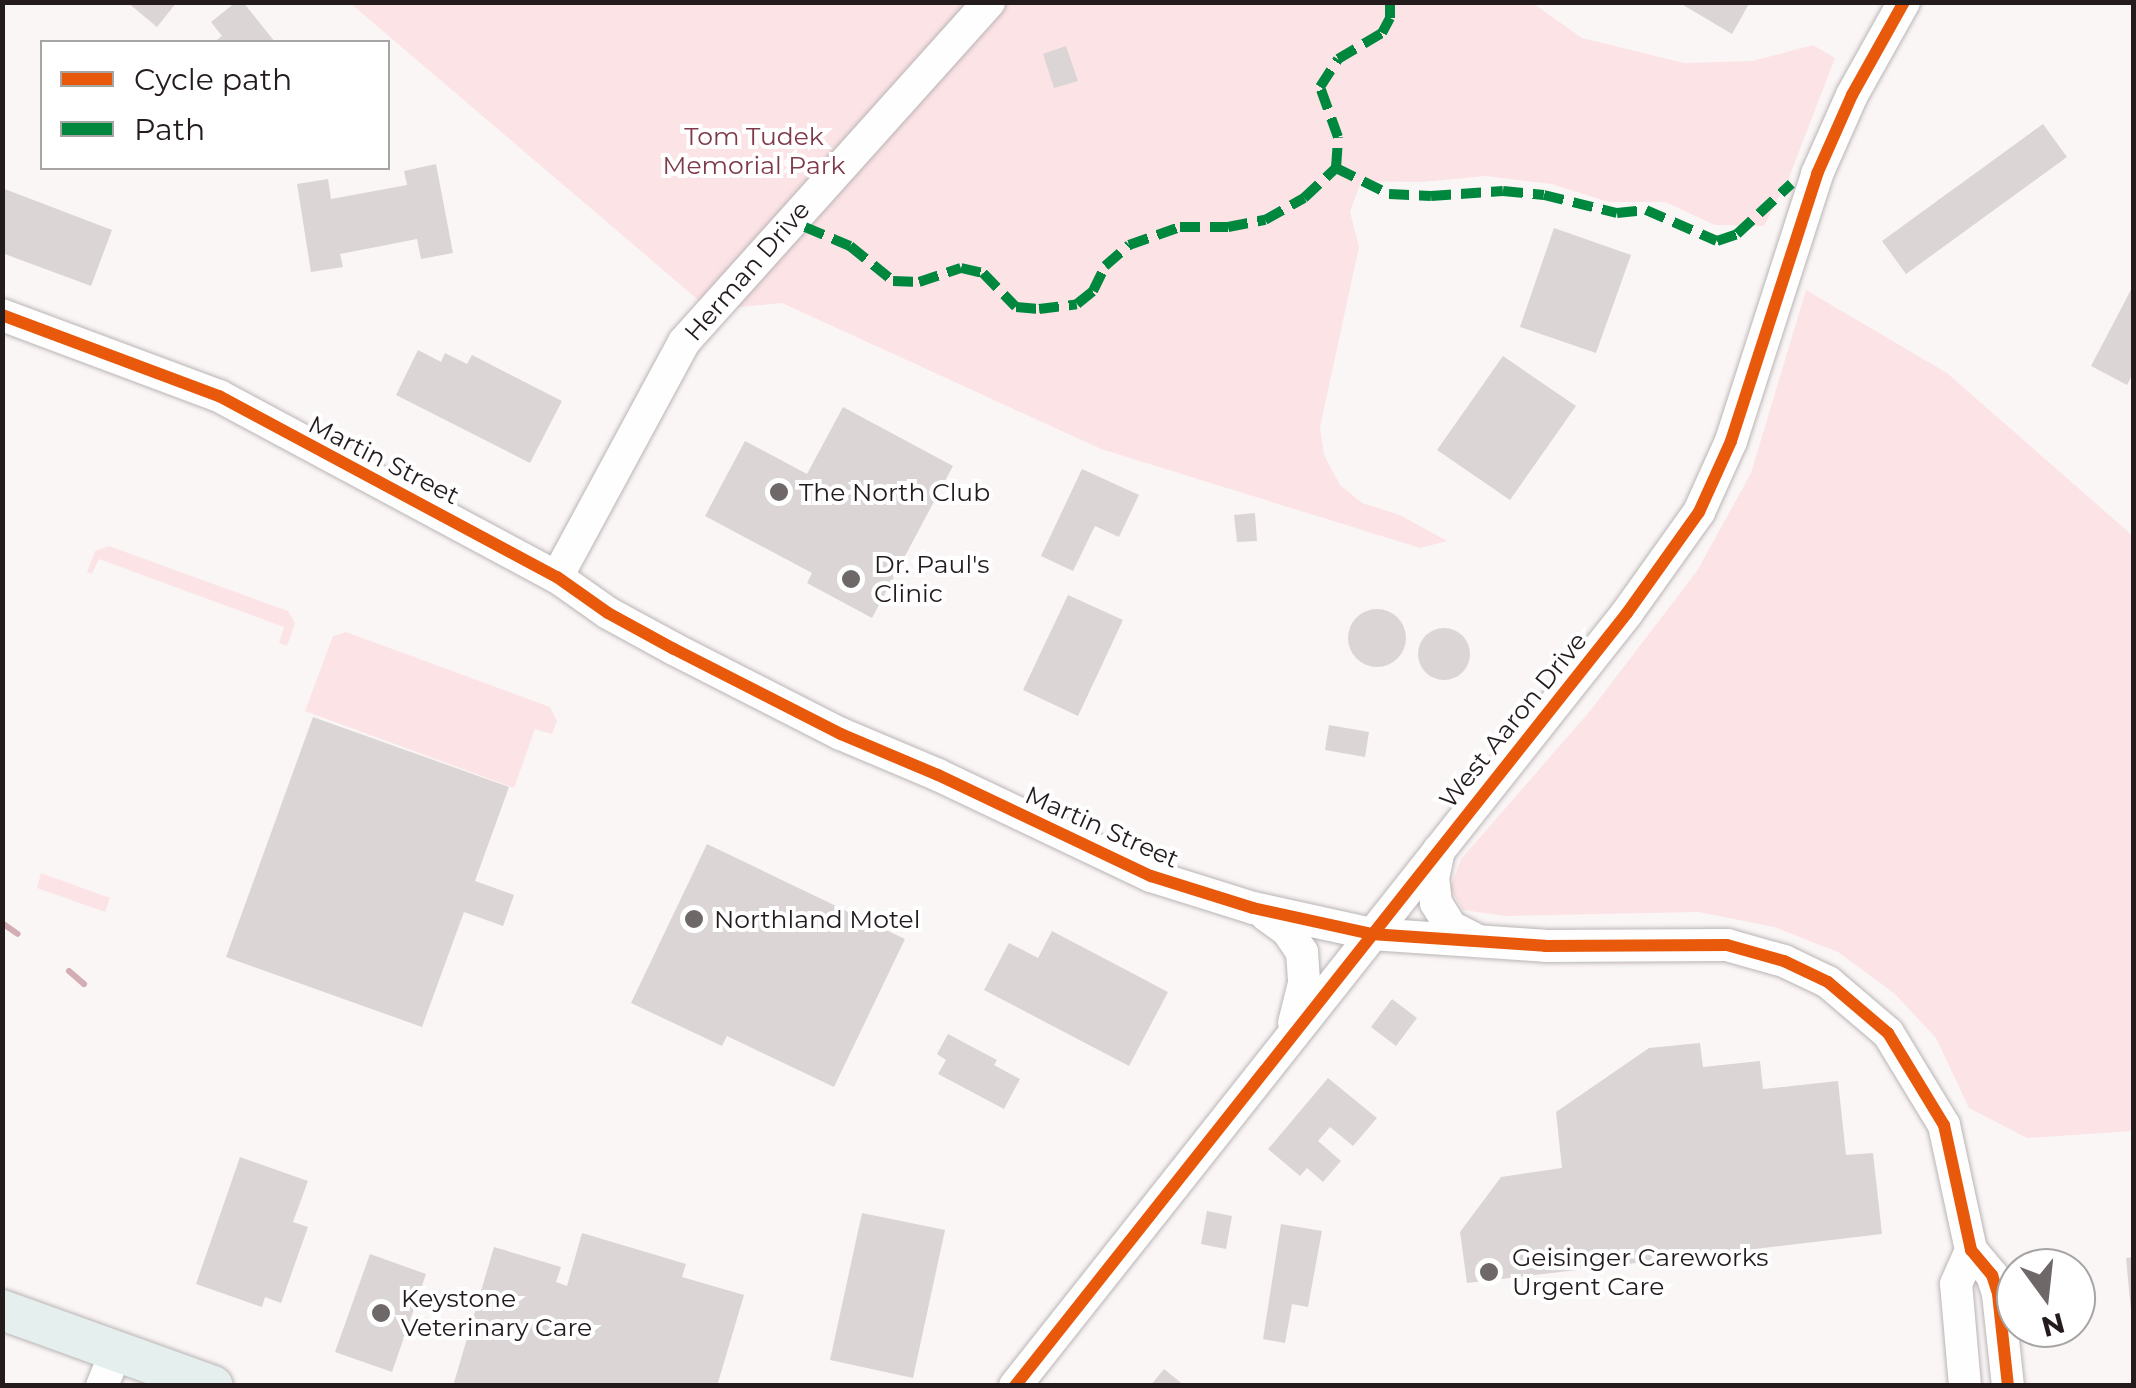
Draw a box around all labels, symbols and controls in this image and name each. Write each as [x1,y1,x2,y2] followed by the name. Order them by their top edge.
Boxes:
[40,40,390,170] legend
[134,61,292,98] text: Cycle path
[134,111,205,148] text: Path
[663,122,845,181] park label: Tom Tudek Memorial Park
[678,195,816,347] street label: Herman Drive
[304,409,464,511] street label: Martin Street
[799,477,990,507] place label: The North Club
[768,481,790,503] marker: The North Club
[874,550,989,609] place label: Dr. Paul's Clinic
[838,566,864,592] marker: Dr. Paul's Clinic
[1433,626,1593,814] street label: West Aaron Drive
[1021,780,1183,874] street label: Martin Street
[714,904,920,934] place label: Northland Motel
[683,908,705,930] marker: Northland Motel
[1512,1243,1768,1302] place label: Geisinger Careworks Urgent Care
[1996,1248,2096,1348] north arrow
[1476,1259,1502,1285] marker: Geisinger Careworks Urgent Care
[401,1284,592,1343] place label: Keystone Veterinary Care
[370,1302,392,1324] marker: Keystone Veterinary Care
[2038,1306,2069,1344] text: N

